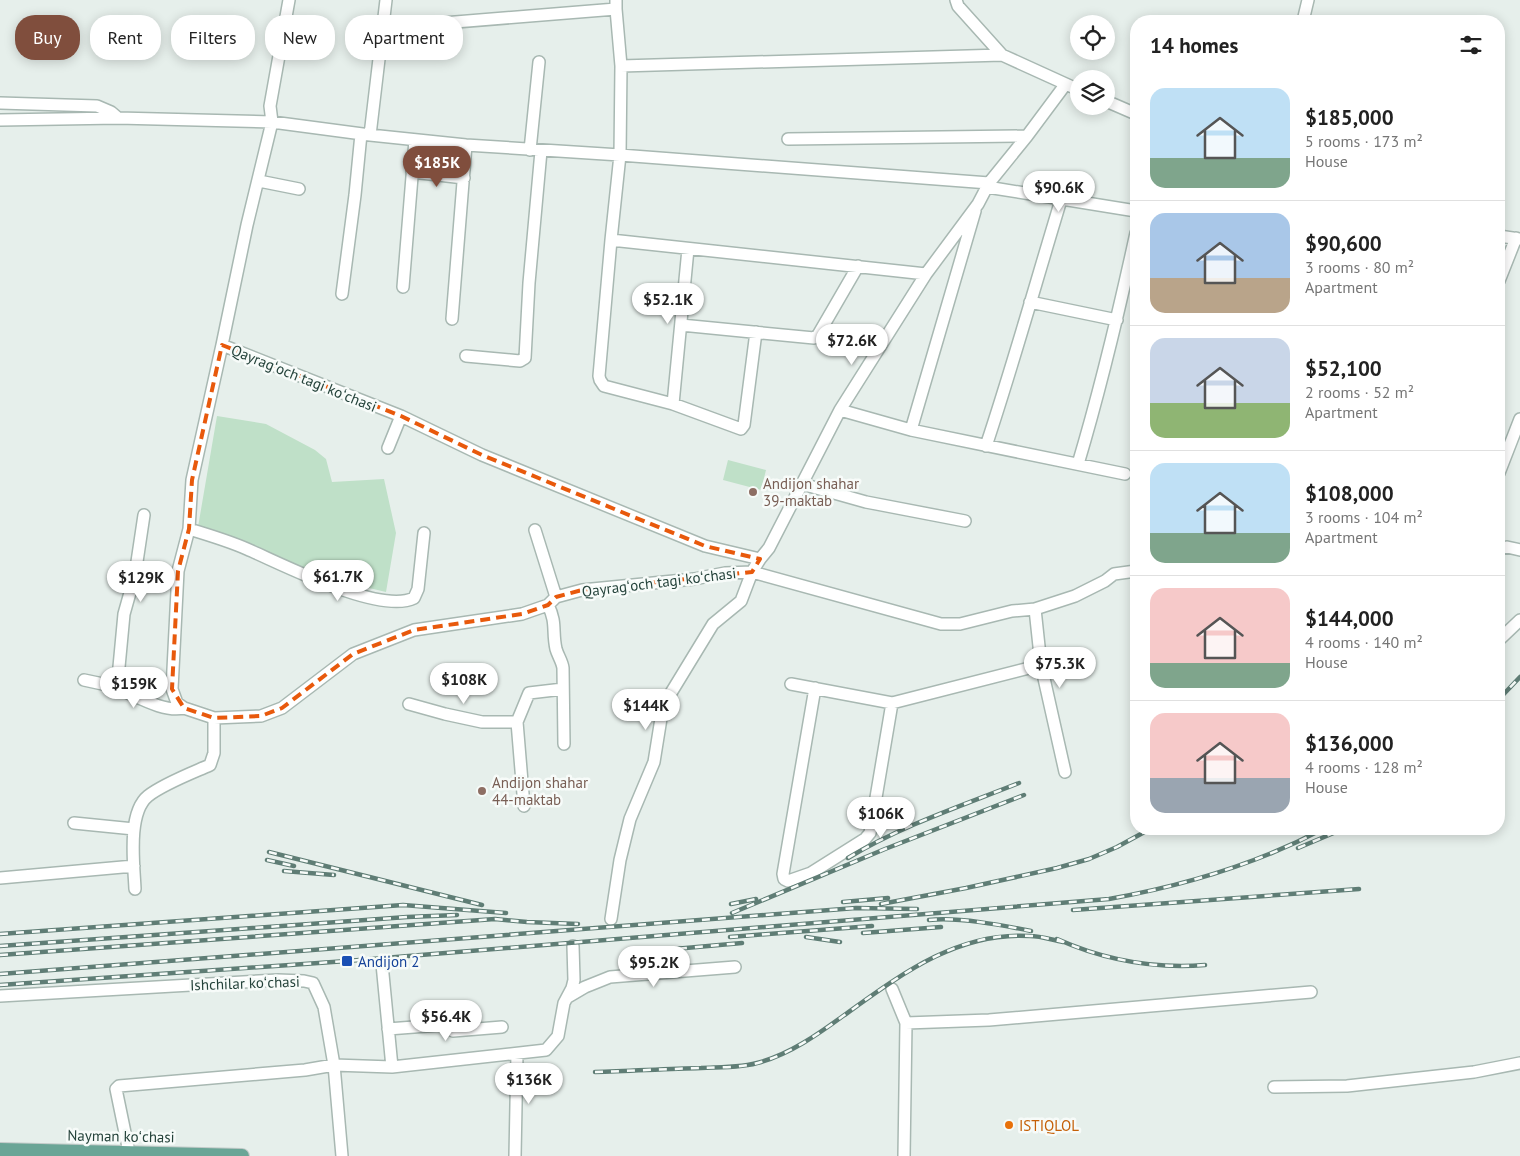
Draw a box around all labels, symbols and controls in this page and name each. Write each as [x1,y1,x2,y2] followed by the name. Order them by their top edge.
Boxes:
[15,15,80,60] chip: Buy
[90,15,161,60] chip: Rent
[171,15,255,60] chip: Filters
[265,15,335,60] chip: New
[345,15,463,60] chip: Apartment
[1070,15,1115,115] map controls
[1070,15,1115,60] button: locate
[1457,31,1485,59] icon: filters
[1150,32,1238,59] text: 14 homes
[1070,70,1115,115] button: layers
[1305,104,1394,131] text: $185,000
[1190,108,1250,168] icon: home
[1305,131,1423,151] text: 5 rooms · 173 m²
[402,146,472,188] pin: $185K
[1305,151,1348,171] text: House
[414,152,460,172] text: $185K
[1018,170,1100,213] pin: $90.6K
[1034,177,1084,197] text: $90.6K
[1305,230,1382,257] text: $90,600
[1190,233,1250,293] icon: home
[1305,257,1414,277] text: 3 rooms · 80 m²
[1305,277,1378,297] text: Apartment
[627,282,709,325] pin: $52.1K
[643,289,693,309] text: $52.1K
[811,324,893,366] pin: $72.6K
[827,330,877,350] text: $72.6K
[228,340,380,416] street label: Qayragʻoch tagi koʻchasi
[1305,355,1382,382] text: $52,100
[1190,358,1250,418] icon: home
[1305,382,1414,402] text: 2 rooms · 52 m²
[1305,402,1378,422] text: Apartment
[763,474,859,510] place label: Andijon shahar 39-maktab
[1305,480,1394,507] text: $108,000
[1190,483,1250,543] icon: home
[747,486,759,498] marker: Andijon shahar 39-maktab
[1305,507,1423,527] text: 3 rooms · 104 m²
[1305,527,1378,547] text: Apartment
[106,560,176,603] pin: $129K
[297,560,379,602] pin: $61.7K
[581,563,737,601] street label: Qayragʻoch tagi koʻchasi
[313,566,363,586] text: $61.7K
[118,567,164,587] text: $129K
[1305,605,1394,632] text: $144,000
[1190,608,1250,668] icon: home
[1305,632,1423,652] text: 4 rooms · 140 m²
[1019,646,1101,689] pin: $75.3K
[1305,652,1348,672] text: House
[1035,653,1085,673] text: $75.3K
[429,662,499,705] pin: $108K
[99,666,169,709] pin: $159K
[441,669,487,689] text: $108K
[111,673,157,693] text: $159K
[611,688,681,731] pin: $144K
[623,695,669,715] text: $144K
[1305,730,1394,757] text: $136,000
[1190,733,1250,793] icon: home
[1305,757,1423,777] text: 4 rooms · 128 m²
[492,773,588,809] place label: Andijon shahar 44-maktab
[1305,777,1348,797] text: House
[476,785,488,797] marker: Andijon shahar 44-maktab
[846,796,916,839] pin: $106K
[858,803,904,823] text: $106K
[613,946,695,988] pin: $95.2K
[358,952,420,971] place label: Andijon 2
[629,952,679,972] text: $95.2K
[340,954,354,968] marker: Andijon 2
[190,972,300,994] street label: Ishchilar koʻchasi
[405,1000,487,1042] pin: $56.4K
[421,1006,471,1026] text: $56.4K
[494,1062,564,1105] pin: $136K
[506,1069,552,1089] text: $136K
[1019,1116,1079,1135] place label: ISTIQLOL
[1003,1119,1015,1131] marker: ISTIQLOL
[67,1126,175,1146] street label: Nayman koʻchasi

